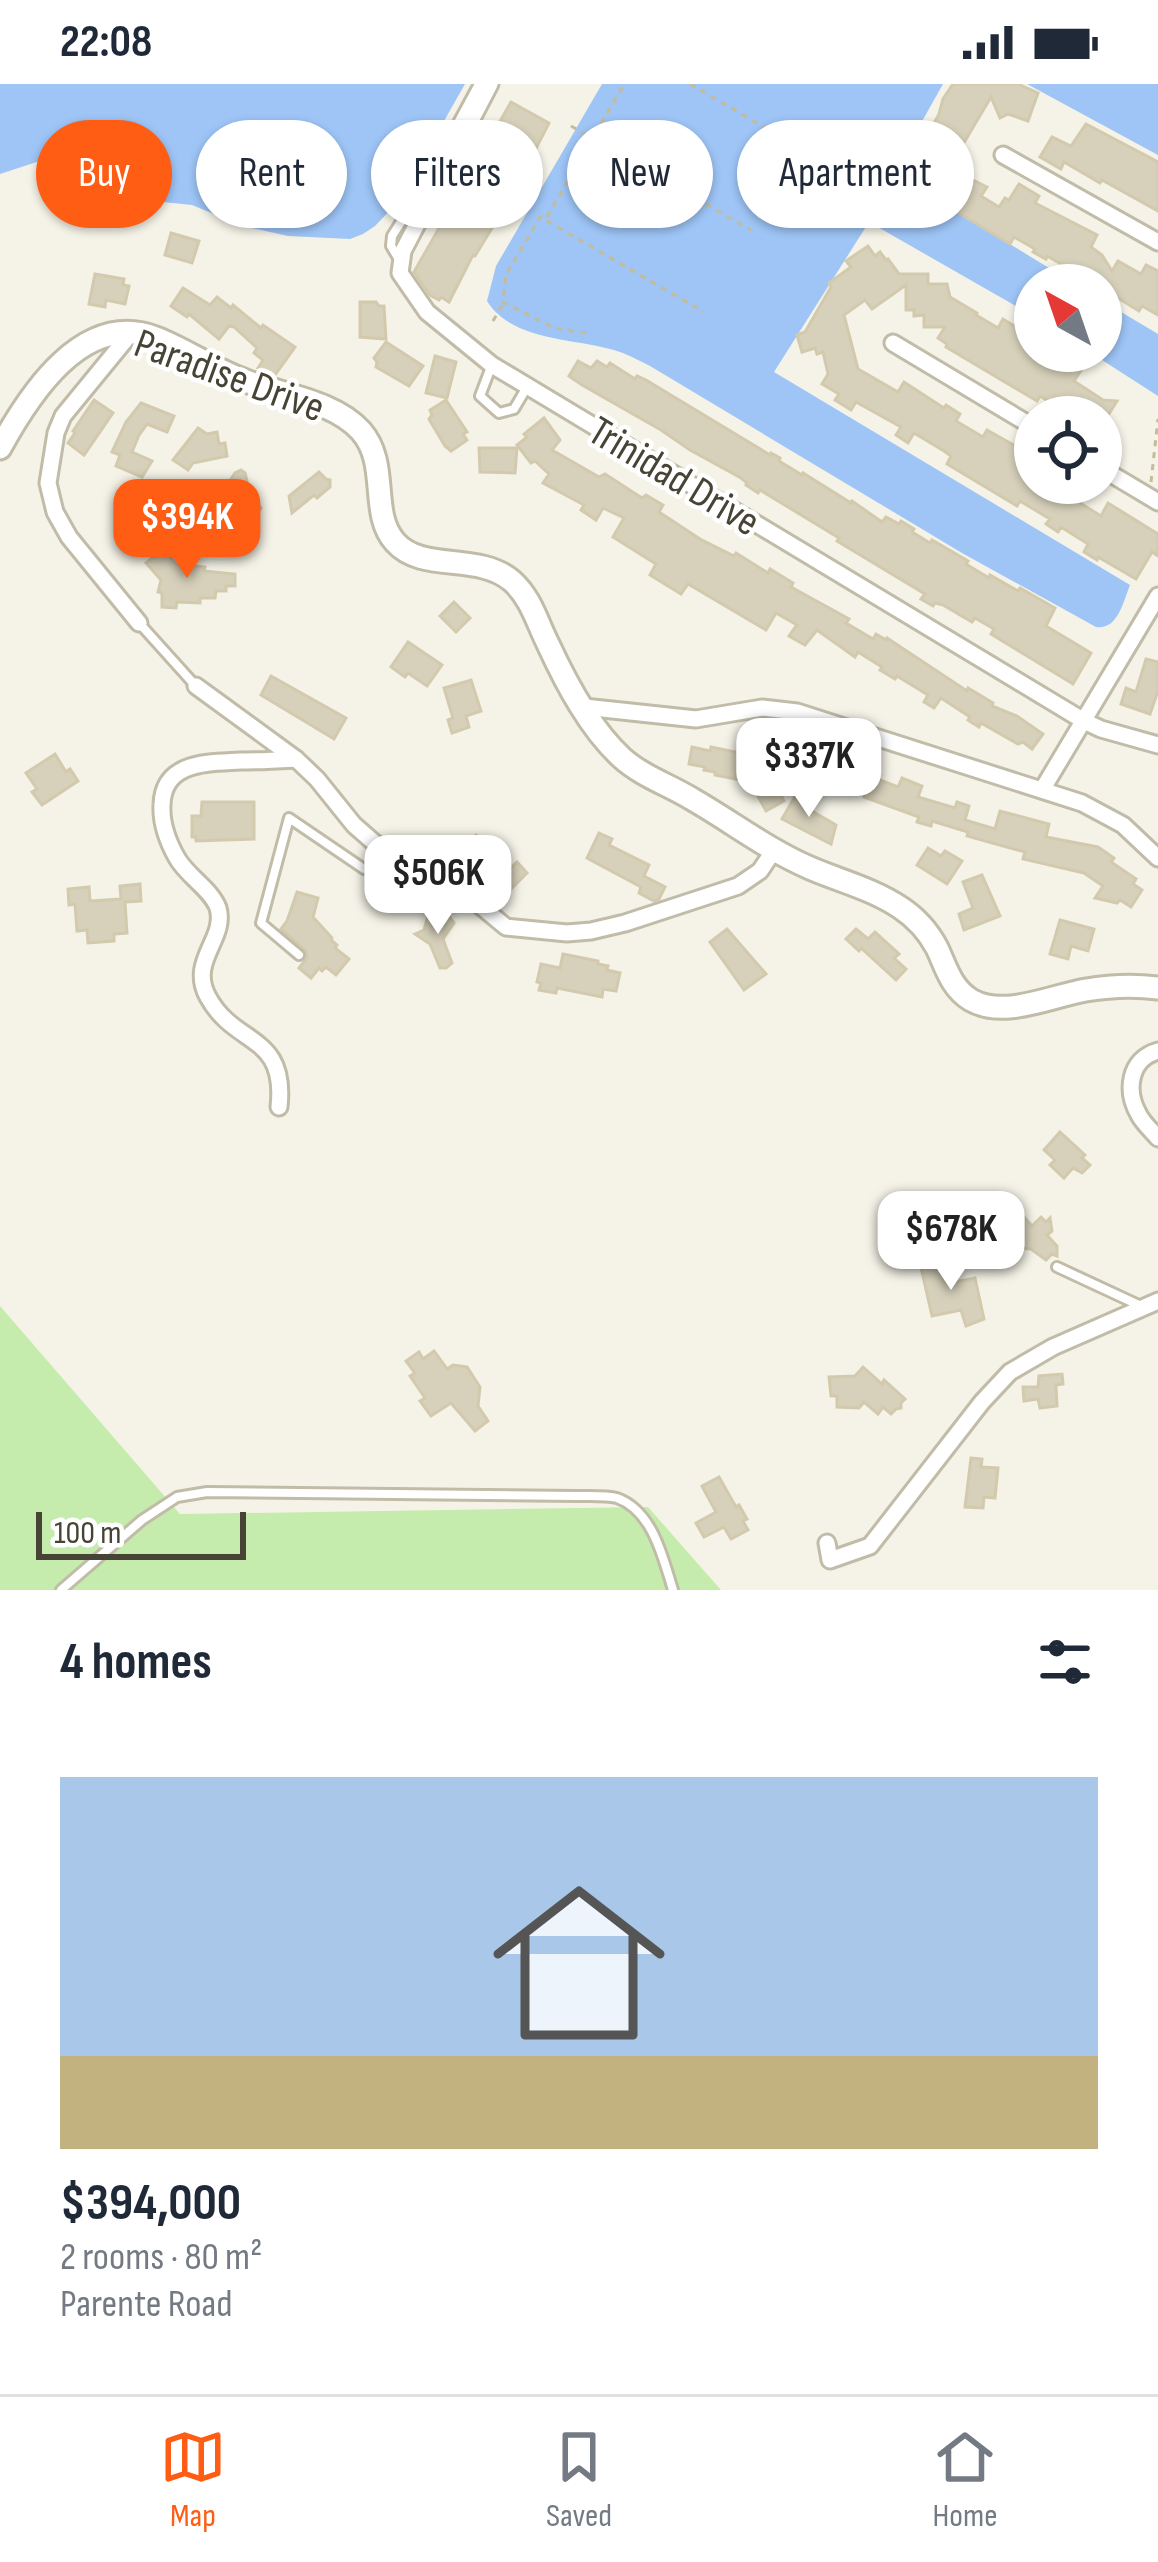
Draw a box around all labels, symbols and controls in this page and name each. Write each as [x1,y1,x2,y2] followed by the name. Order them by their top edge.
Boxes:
[60,15,152,70] text: 22:08
[36,120,172,228] chip: Buy
[196,120,347,228] chip: Rent
[371,120,543,228] chip: Filters
[567,120,713,228] chip: New
[737,120,974,228] chip: Apartment
[1014,264,1122,372] north arrow
[1014,264,1122,504] map controls
[127,318,331,434] street label: Paradise Drive
[1014,396,1122,504] button: locate
[579,406,769,548] street label: Trinidad Drive
[103,479,271,581] pin: $394K
[140,494,234,541] text: $394K
[725,718,893,820] pin: $337K
[763,733,855,780] text: $337K
[354,835,522,937] pin: $506K
[391,850,485,897] text: $506K
[867,1191,1035,1293] pin: $678K
[905,1206,997,1253] text: $678K
[36,1506,246,1559] scale bar
[54,1513,121,1553] text: 100 m
[1032,1629,1098,1695] icon: filters
[60,1632,212,1693] text: 4 homes
[471,1855,687,2071] icon: home
[60,2173,241,2234] text: $394,000
[60,2234,262,2281] text: 2 rooms · 80 m²
[60,2281,233,2328] text: Parente Road
[160,2424,226,2536] tab: Map
[546,2424,612,2536] tab: Saved
[932,2424,998,2536] tab: Home

